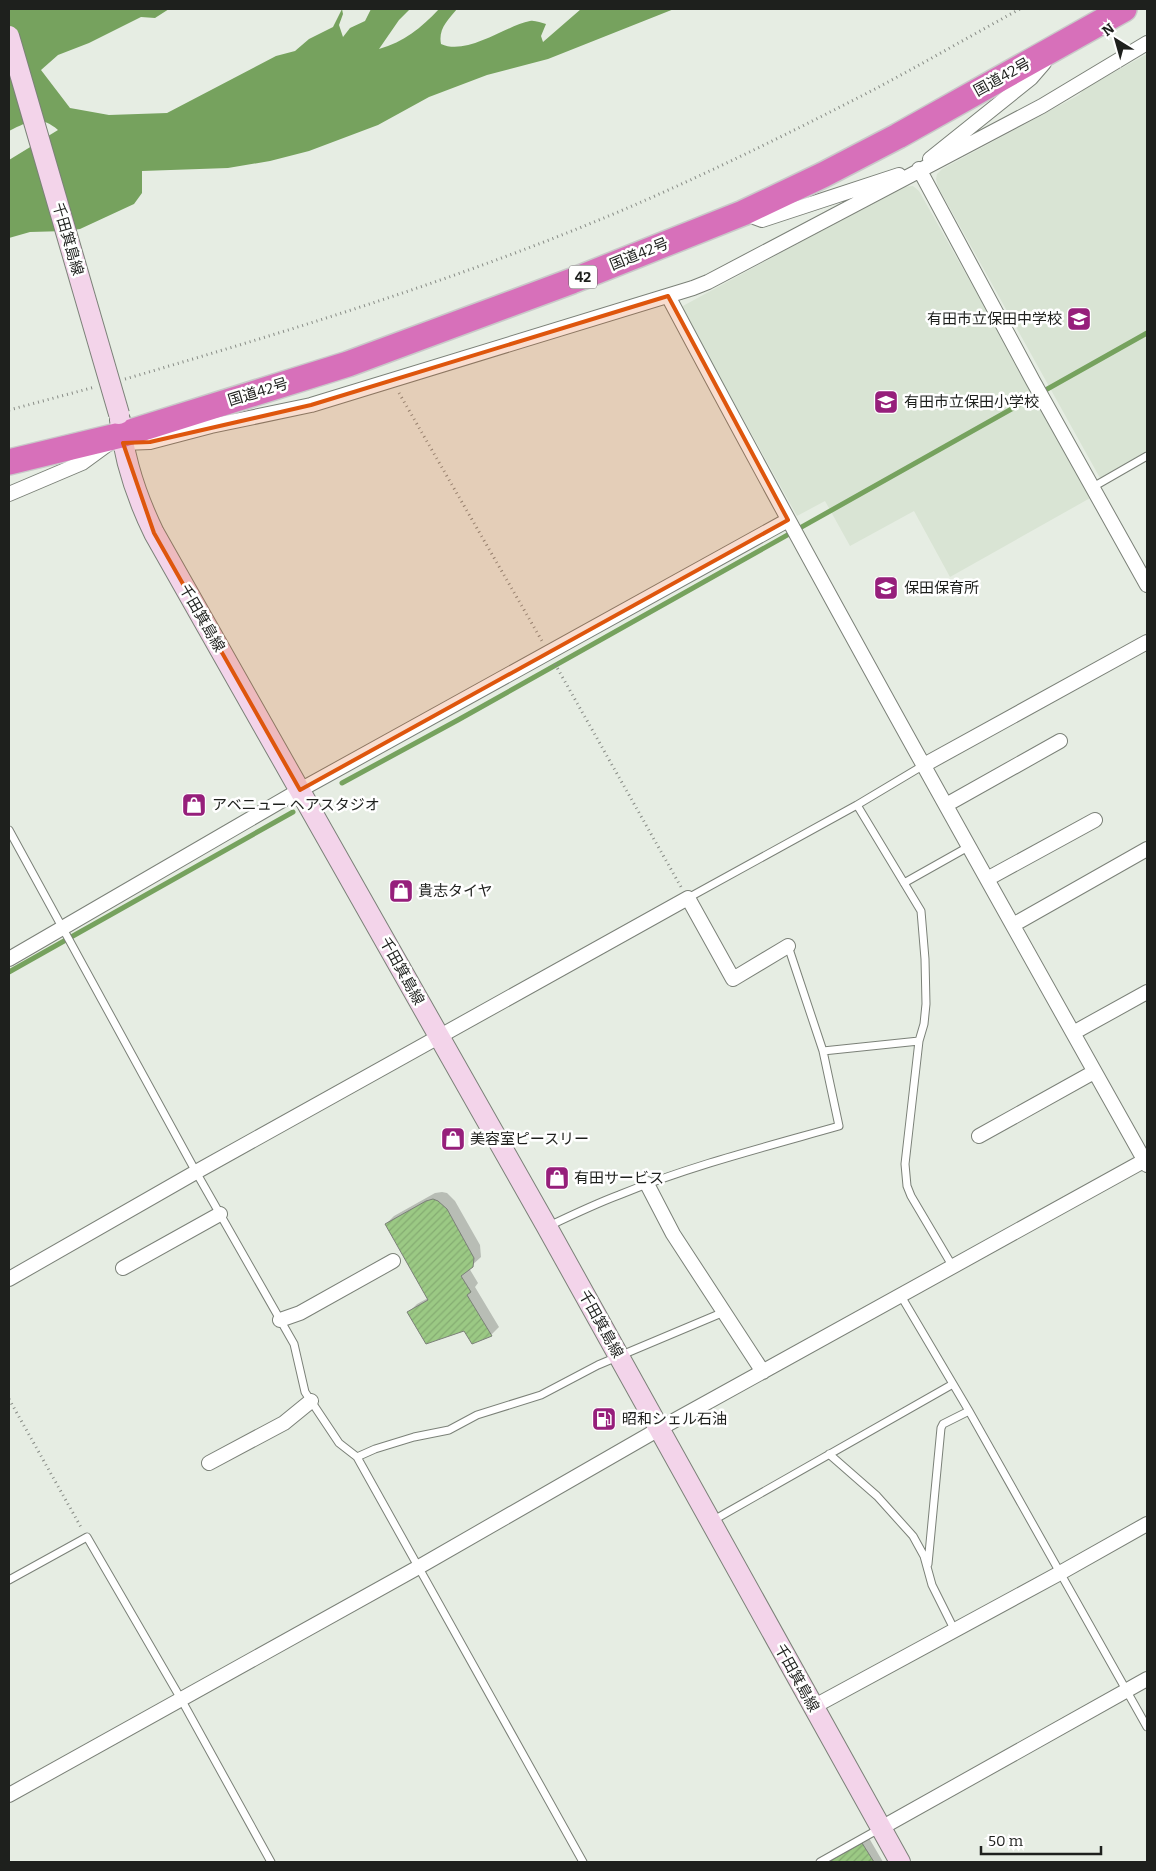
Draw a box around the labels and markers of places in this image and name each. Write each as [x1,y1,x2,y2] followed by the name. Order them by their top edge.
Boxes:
[1066,306,1092,332] school or university icon: 有田市立保田中学校
[927,310,1062,328] place label: 有田市立保田中学校
[873,389,899,415] school or university icon: 有田市立保田小学校
[904,393,1039,411] place label: 有田市立保田小学校
[873,575,899,601] school or university icon: 保田保育所
[904,579,979,597] place label: 保田保育所
[181,792,207,818] shop icon: アベニュー ヘアスタジオ
[212,796,380,814] place label: アベニュー ヘアスタジオ
[388,878,414,904] shop icon: 貴志タイヤ
[418,882,493,900] place label: 貴志タイヤ
[440,1126,466,1152] shop icon: 美容室ピースリー
[470,1130,589,1148] place label: 美容室ピースリー
[544,1165,570,1191] shop icon: 有田サービス
[574,1169,664,1187] place label: 有田サービス
[591,1406,617,1432] fuel station icon: 昭和シェル石油
[622,1410,727,1428] place label: 昭和シェル石油

